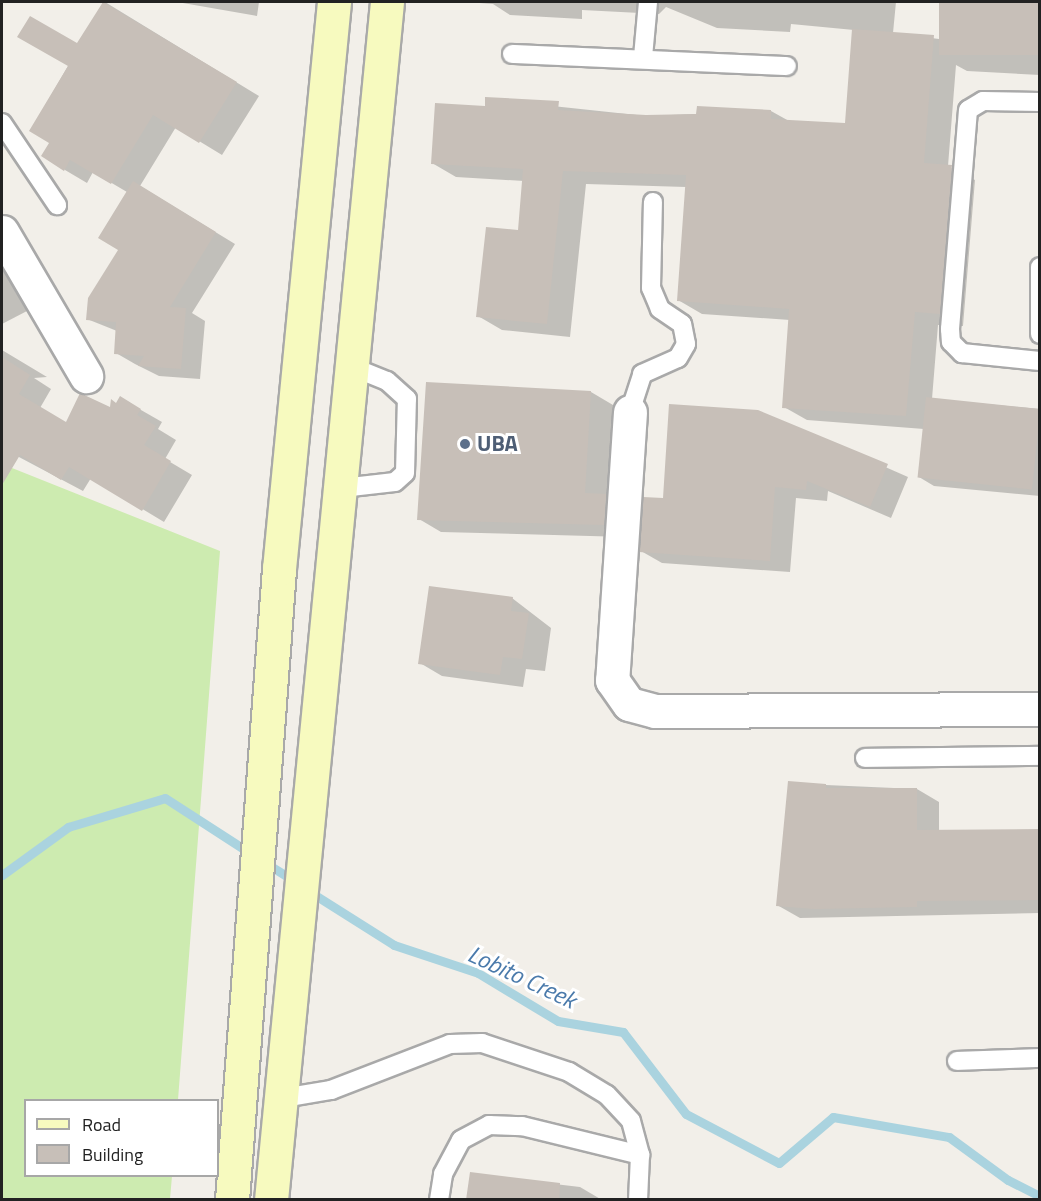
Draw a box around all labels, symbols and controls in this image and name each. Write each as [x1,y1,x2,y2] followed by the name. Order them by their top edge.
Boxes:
[477,431,518,457] place label: UBA
[458,437,472,451] marker: UBA
[463,939,581,1015] water label: Lobito Creek
[24,1099,219,1177] legend
[82,1111,121,1138] text: Road
[82,1141,143,1168] text: Building

